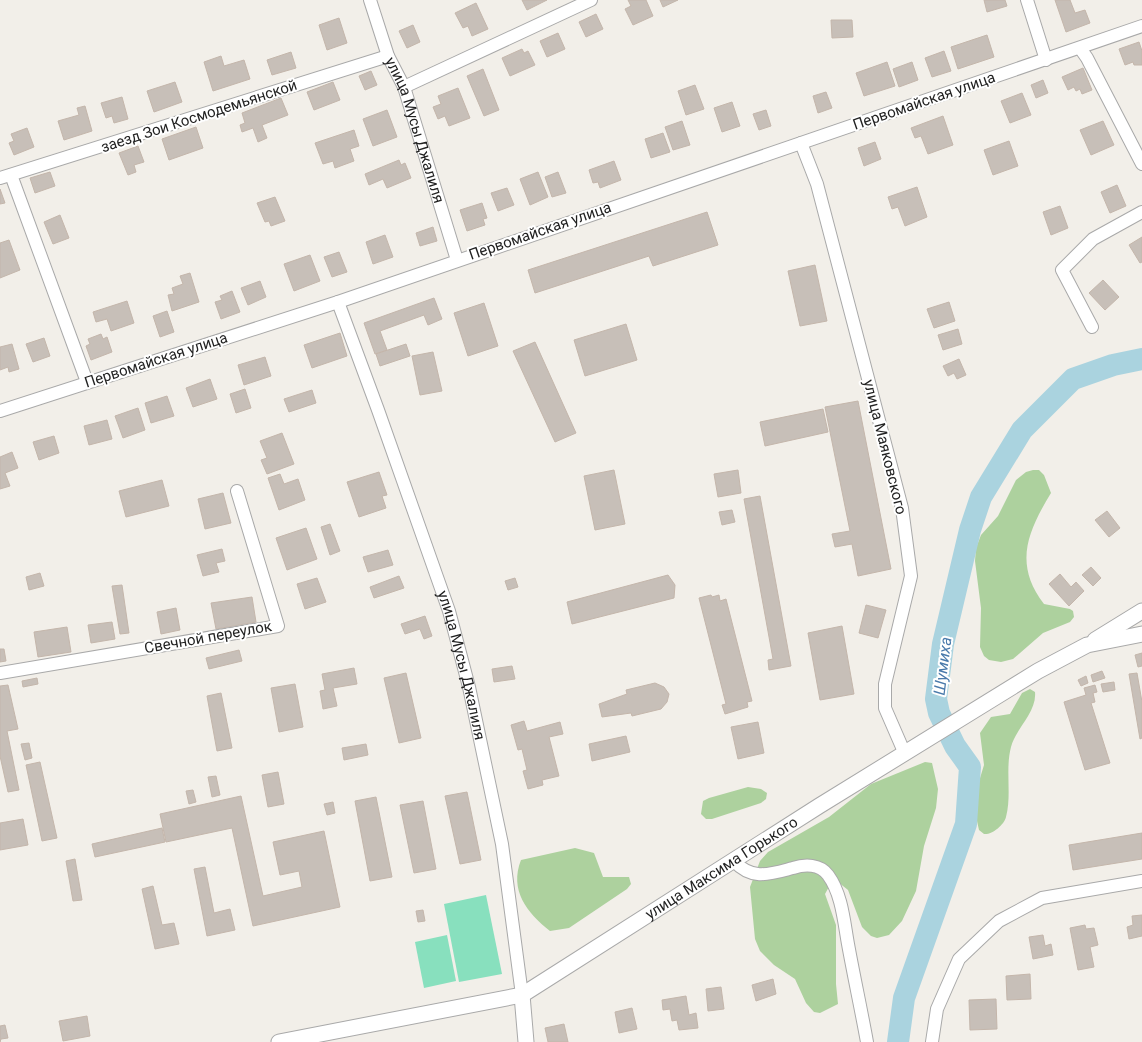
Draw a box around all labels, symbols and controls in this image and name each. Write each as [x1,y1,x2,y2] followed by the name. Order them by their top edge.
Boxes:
[381,54,448,205] street label: улица Мусы Джалиля
[850,68,998,134] street label: Первомайская улица
[99,76,299,156] street label: заезд Зои Космодемьянской
[466,198,614,264] street label: Первомайская улица
[82,328,230,392] street label: Первомайская улица
[860,378,910,516] street label: улица Маяковского
[433,588,489,742] street label: улица Мусы Джалиля
[143,617,273,657] street label: Свечной переулок
[929,636,955,696] water label: Шумиха
[642,813,801,923] street label: улица Максима Горького

